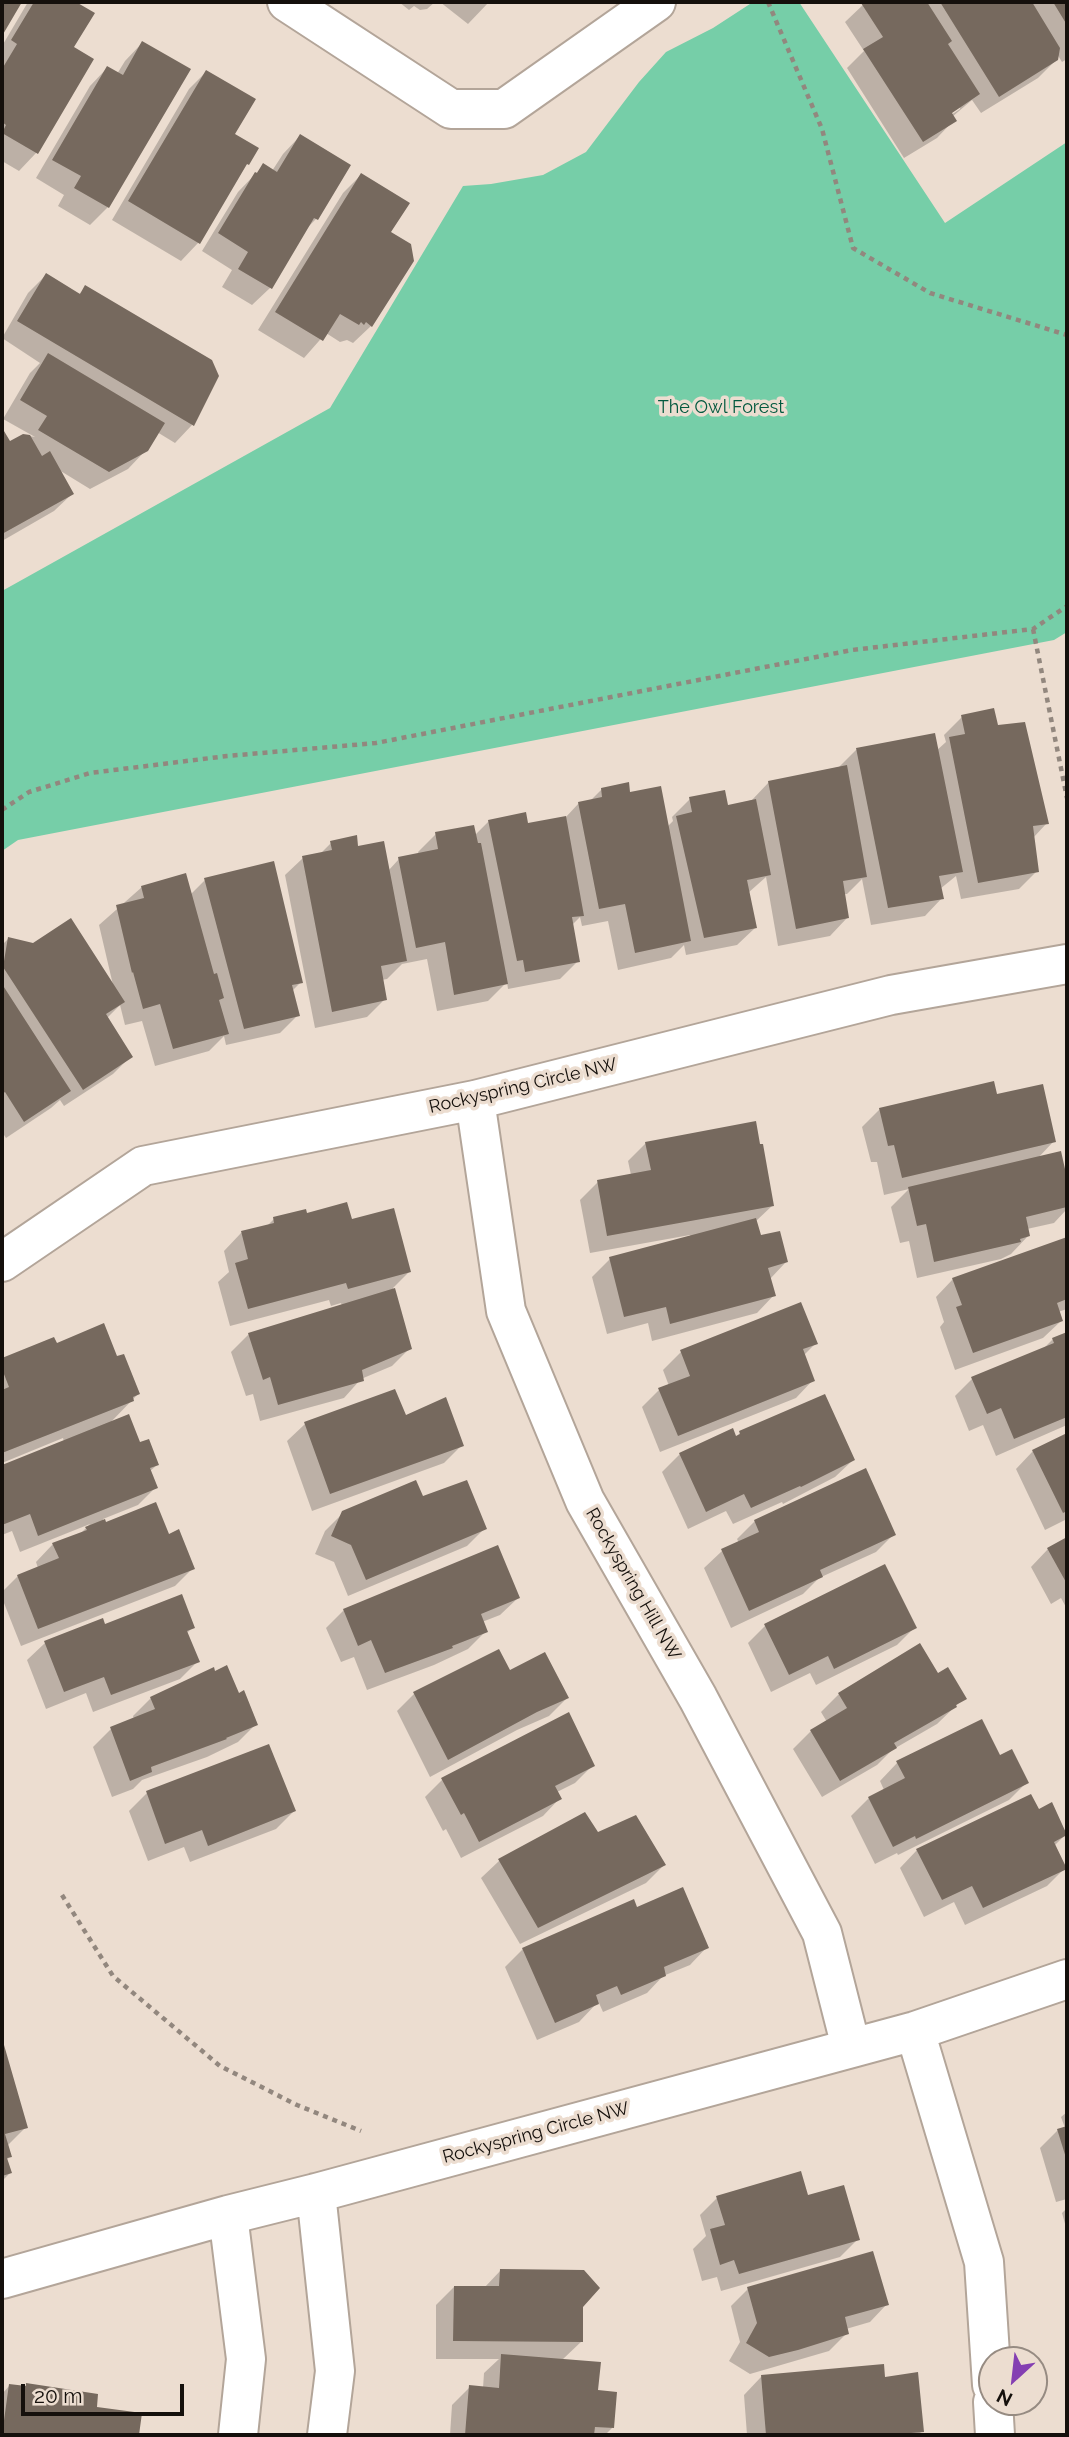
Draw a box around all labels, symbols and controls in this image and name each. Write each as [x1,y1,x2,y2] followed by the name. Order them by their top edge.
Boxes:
[658,397,784,419] park label: The Owl Forest
[427,1054,619,1118] street label: Rockyspring Circle NW
[581,1504,685,1664] street label: Rockyspring Hill NW
[440,2098,632,2168] street label: Rockyspring Circle NW
[978,2346,1048,2416] north arrow
[24,2370,187,2414] scale bar
[34,2383,82,2408] text: 20 m
[993,2385,1016,2411] text: N

